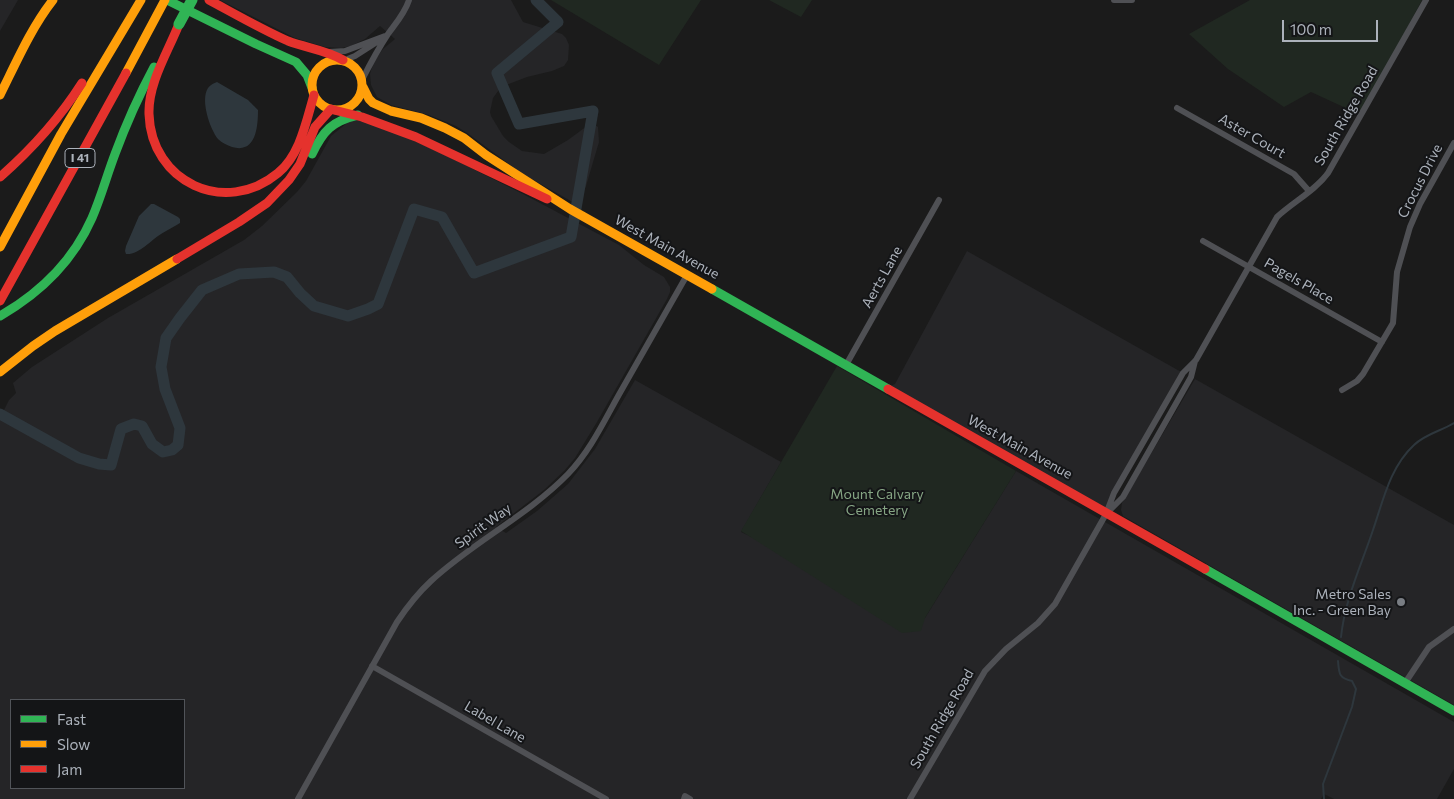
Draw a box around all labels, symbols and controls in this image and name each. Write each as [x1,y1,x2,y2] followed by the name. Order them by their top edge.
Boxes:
[1284,10,1380,42] scale bar
[1290,20,1332,38] text: 100 m
[1311,63,1381,169] street label: South Ridge Road
[1216,110,1288,162] street label: Aster Court
[1394,141,1446,221] street label: Crocus Drive
[65,148,95,168] road number: I 41
[612,211,722,283] street label: West Main Avenue
[858,243,906,311] street label: Aerts Lane
[1261,254,1337,308] street label: Pagels Place
[965,411,1075,483] street label: West Main Avenue
[830,486,924,518] park label: Mount Calvary Cemetery
[452,500,514,552] street label: Spirit Way
[1293,586,1391,618] place label: Metro Sales Inc. - Green Bay
[1395,596,1407,608] marker: Metro Sales Inc. - Green Bay
[907,666,977,772] street label: South Ridge Road
[461,698,529,746] street label: Label Lane
[10,699,185,789] legend
[57,710,86,728] text: Fast
[57,735,90,753] text: Slow
[57,760,82,778] text: Jam

